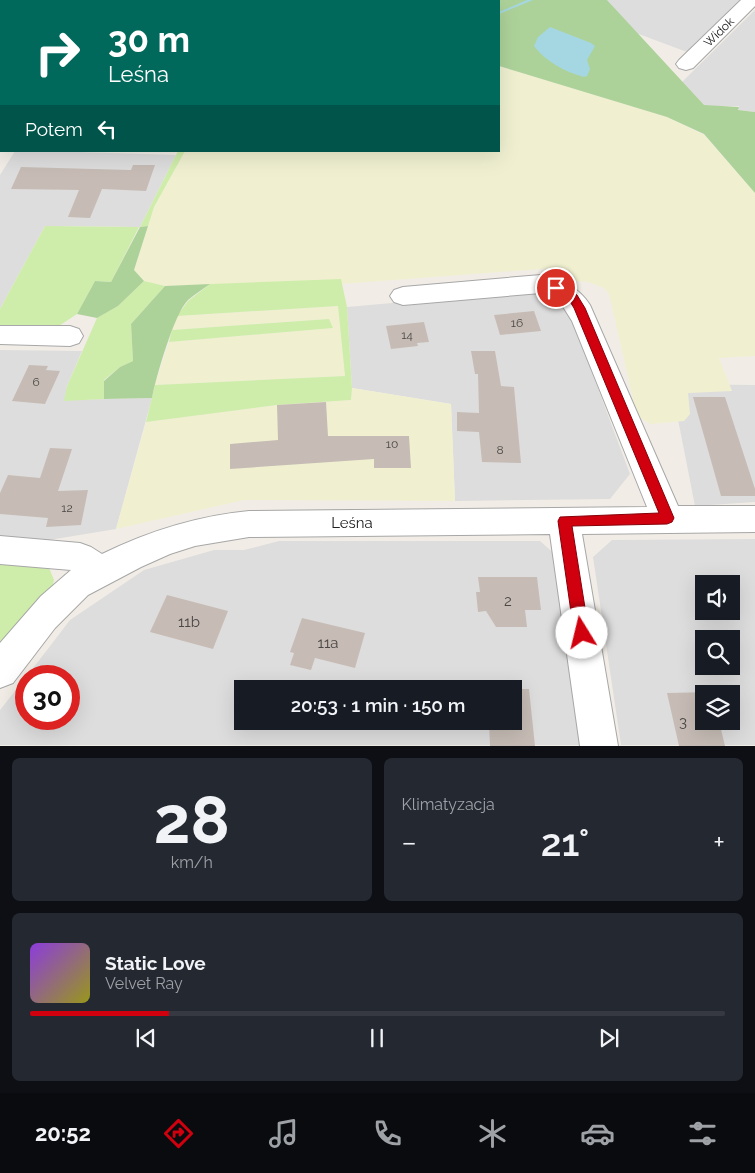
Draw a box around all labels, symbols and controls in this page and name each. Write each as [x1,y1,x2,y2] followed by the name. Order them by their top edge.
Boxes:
[701,14,737,50] street label: Widok
[108,19,190,60] text: 30 m
[25,20,90,85] icon: right
[108,61,169,87] text: Leśna
[93,115,121,143] icon: left
[25,118,83,140] text: Potem
[535,267,577,309] pin
[542,274,570,302] icon: arrive
[511,316,523,330] house number: 16
[401,328,413,342] house number: 14
[32,375,40,389] house number: 6
[386,437,398,451] house number: 10
[496,443,504,457] house number: 8
[61,501,73,515] house number: 12
[331,514,373,532] street label: Leśna
[695,575,740,730] map controls
[695,575,740,620] button: sound
[504,592,512,610] house number: 2
[555,606,607,658] position arrow
[178,613,200,631] house number: 11b
[695,630,740,675] button: search
[317,634,339,652] house number: 11a
[15,665,80,730] speed limit sign: 30
[695,685,740,730] button: layers
[291,694,465,716] text: 20:53 · 1 min · 150 m
[679,713,687,731] house number: 3
[154,782,230,858] text: 28
[402,795,495,814] text: Klimatyzacja
[541,820,589,865] text: 21°
[402,826,417,859] text: −
[713,826,725,859] text: +
[171,853,213,872] text: km/h
[105,952,206,974] text: Static Love
[105,974,183,993] text: Velvet Ray
[132,1024,160,1052] icon: previous
[363,1024,391,1052] icon: pause
[595,1024,623,1052] icon: next
[161,1116,196,1151] icon: directions
[266,1116,301,1151] icon: music
[370,1116,405,1151] icon: phone
[475,1116,510,1151] icon: climate
[580,1116,615,1151] icon: car
[685,1116,720,1151] icon: filters
[35,1120,91,1146] text: 20:52

